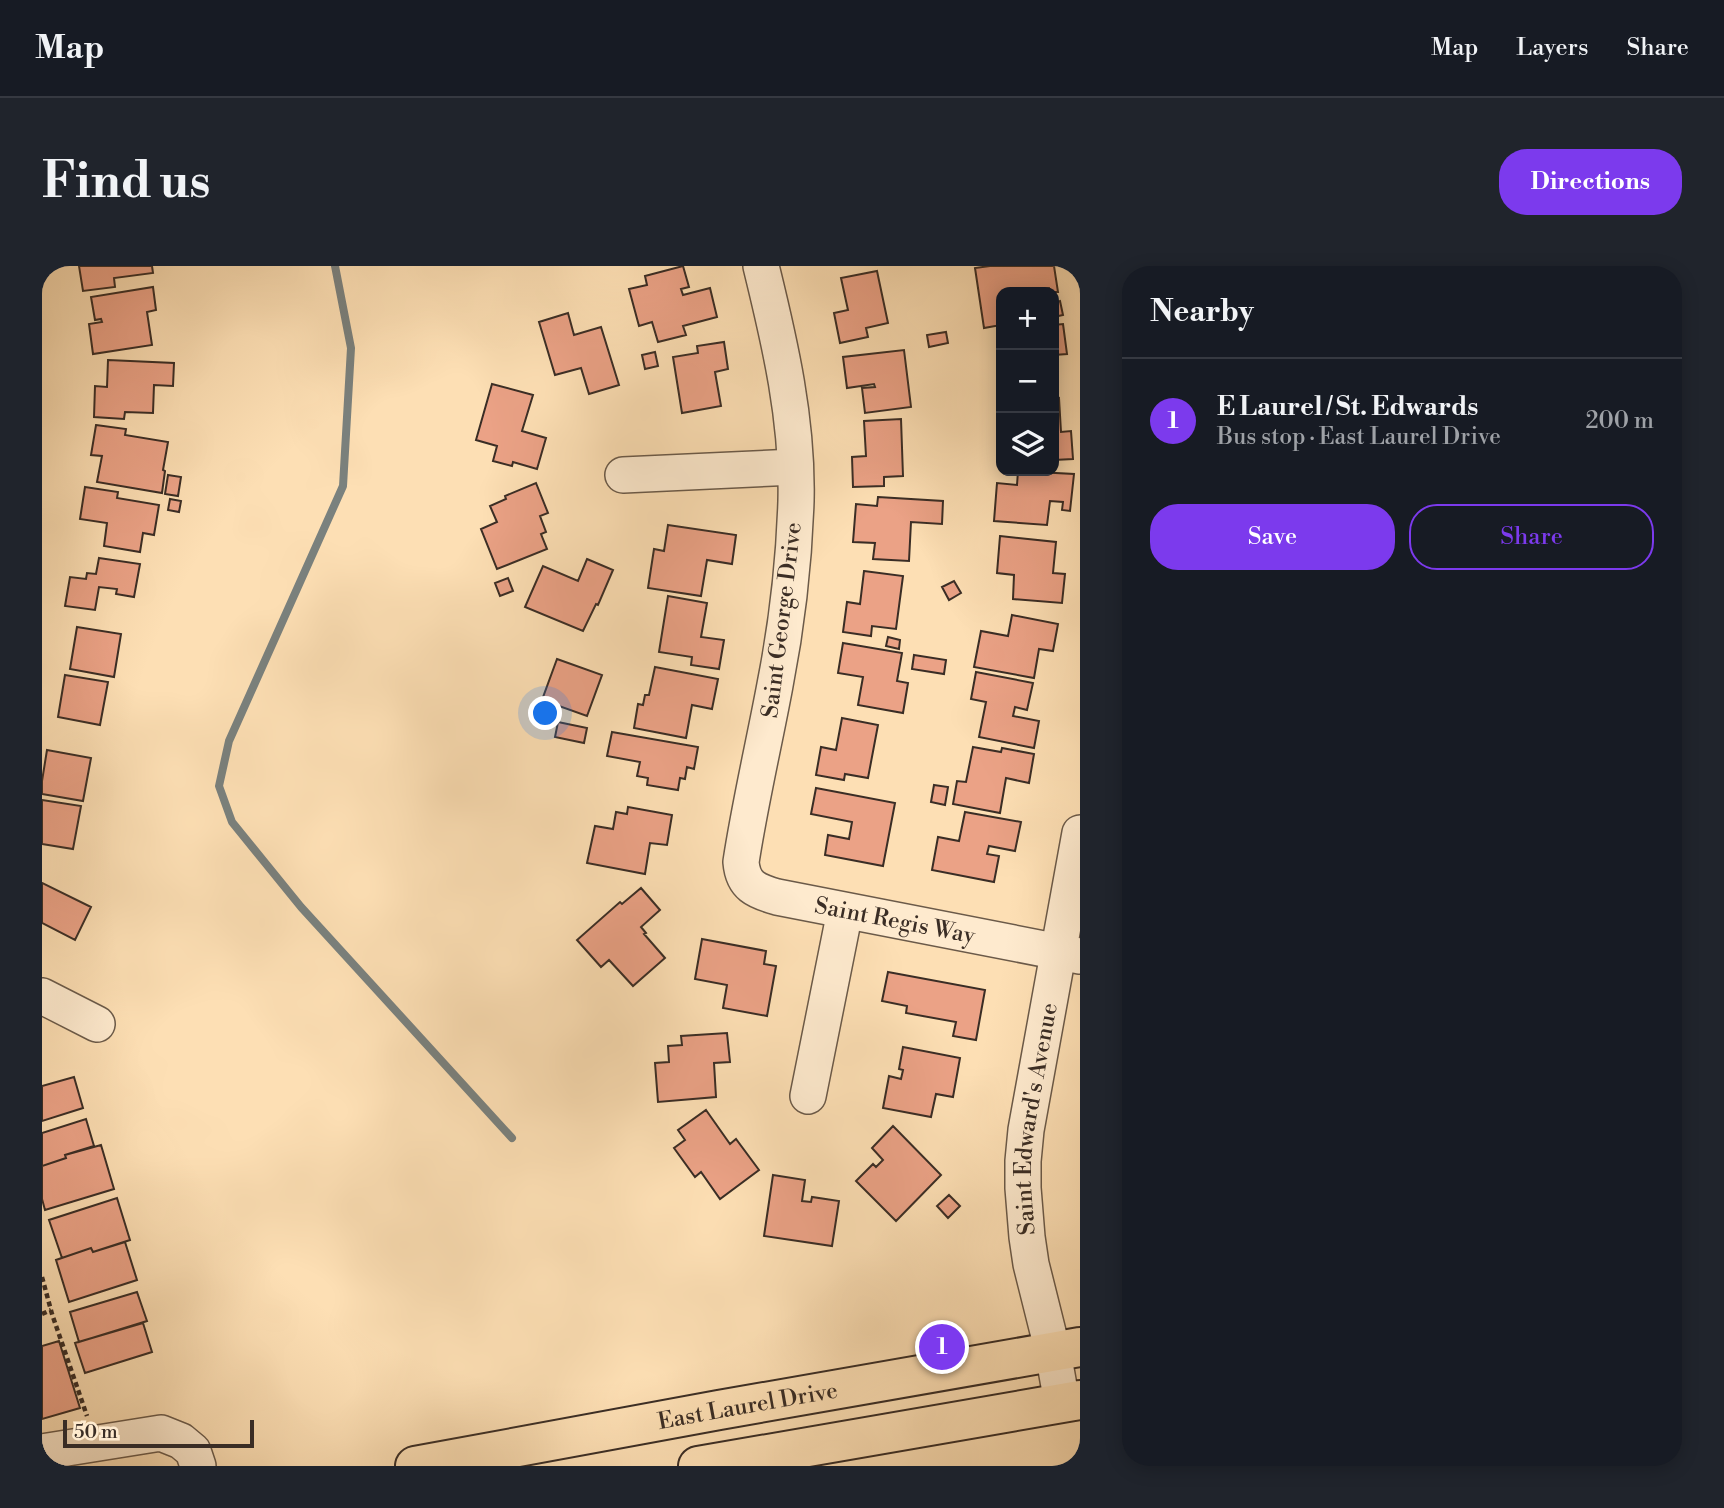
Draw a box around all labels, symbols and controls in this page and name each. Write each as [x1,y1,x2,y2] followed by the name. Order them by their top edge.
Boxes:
[35,28,104,69] text: Map
[1431,33,1478,63] text: Map
[1516,33,1588,63] text: Layers
[1626,33,1689,63] text: Share
[1499,149,1682,215] button: Directions
[42,152,211,213] text: Find us
[996,287,1059,476] map controls
[996,287,1059,350] button: +
[1150,293,1254,331] text: Nearby
[996,350,1059,413] button: −
[1217,391,1479,423] text: E Laurel / St. Edwards
[1167,407,1179,435] text: 1
[1586,407,1654,435] text: 200 m
[996,413,1059,476] button: layers
[1217,423,1501,451] text: Bus stop · East Laurel Drive
[1150,504,1395,570] button: Save
[1409,504,1654,570] button: Share
[756,521,808,720] street label: Saint George Drive
[528,696,562,730] your location
[812,892,978,950] street label: Saint Regis Way
[1010,1001,1064,1236] street label: Saint Edward's Avenue
[919,1321,965,1373] pin: 1
[655,1377,840,1436] street label: East Laurel Drive
[63,1417,254,1449] scale bar
[74,1420,118,1444] text: 50 m

